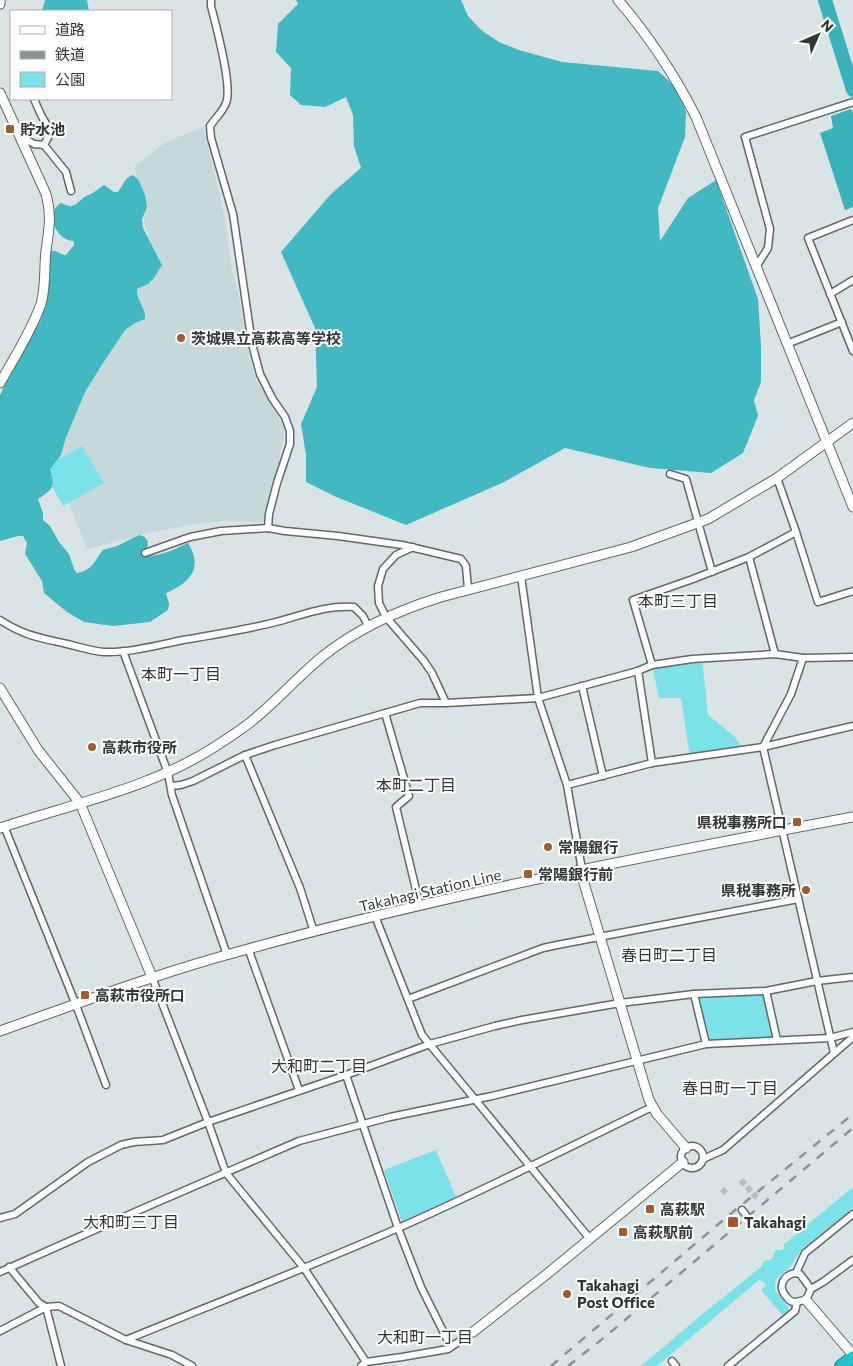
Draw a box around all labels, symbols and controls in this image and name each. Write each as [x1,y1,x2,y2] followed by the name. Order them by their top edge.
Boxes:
[10,10,172,100] legend
[793,10,843,60] north arrow
[818,16,837,35] text: N
[55,20,85,38] text: 道路
[55,45,85,63] text: 鉄道
[55,70,85,88] text: 公園
[20,120,65,138] place label: 貯水池
[4,123,16,135] marker: 貯水池
[191,329,341,347] place label: 茨城県立高萩高等学校
[175,332,187,344] marker: 茨城県立高萩高等学校
[638,591,718,610] district label: 本町三丁目
[141,664,221,683] district label: 本町一丁目
[102,738,177,756] place label: 高萩市役所
[86,741,98,753] marker: 高萩市役所
[376,775,456,794] district label: 本町二丁目
[697,813,787,831] place label: 県税事務所口
[791,816,803,828] marker: 県税事務所口
[558,838,618,856] place label: 常陽銀行
[542,841,554,853] marker: 常陽銀行
[357,865,503,915] street label: Takahagi Station Line
[538,865,613,883] place label: 常陽銀行前
[522,868,534,880] marker: 常陽銀行前
[721,881,796,899] place label: 県税事務所
[800,884,812,896] marker: 県税事務所
[621,945,717,964] district label: 春日町二丁目
[95,986,185,1004] place label: 高萩市役所口
[79,989,91,1001] marker: 高萩市役所口
[271,1056,367,1075] district label: 大和町二丁目
[682,1078,778,1097] district label: 春日町一丁目
[660,1200,705,1218] place label: 高萩駅
[644,1203,656,1215] marker: 高萩駅
[83,1212,179,1231] district label: 大和町三丁目
[744,1213,806,1231] place label: Takahagi
[726,1215,740,1229] marker: Takahagi
[633,1223,693,1241] place label: 高萩駅前
[617,1226,629,1238] marker: 高萩駅前
[577,1276,655,1311] place label: Takahagi Post Office
[561,1288,573,1300] marker: Takahagi Post Office
[377,1327,473,1346] district label: 大和町一丁目

